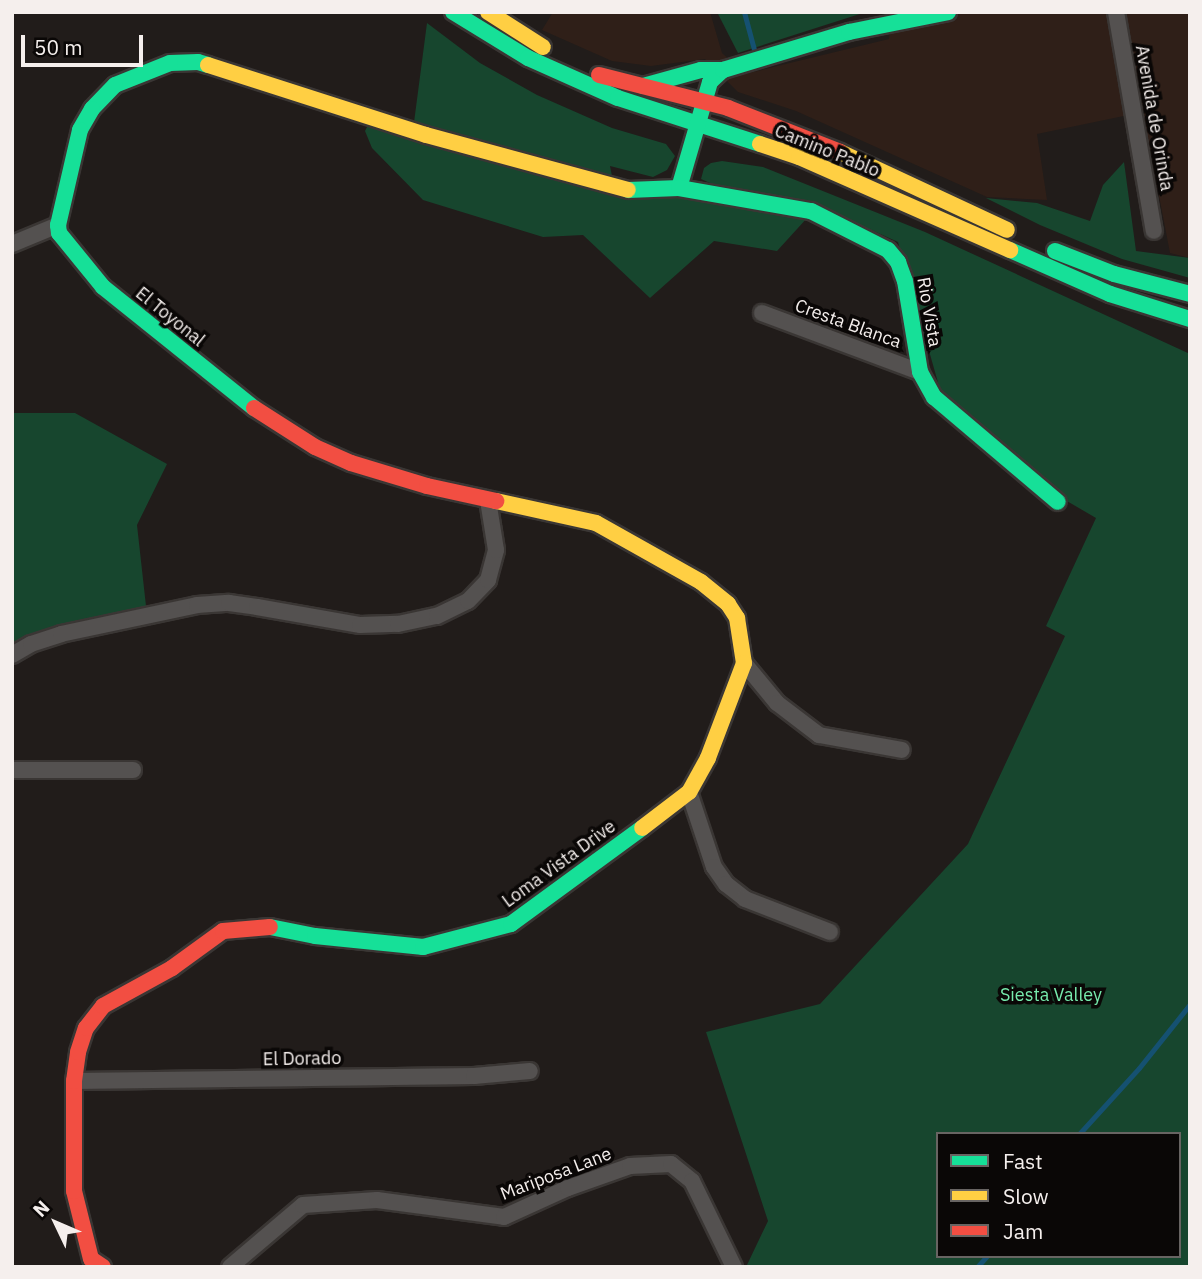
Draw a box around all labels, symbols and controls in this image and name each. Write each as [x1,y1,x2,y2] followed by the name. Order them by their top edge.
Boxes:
[24,21,147,65] scale bar
[34,33,83,61] text: 50 m
[1131,43,1177,193] street label: Avenida de Orinda
[771,120,883,182] street label: Camino Pablo
[912,275,946,349] street label: Rio Vista
[131,283,209,351] street label: El Toyonal
[792,295,904,353] street label: Cresta Blanca
[498,816,620,912] street label: Loma Vista Drive
[1000,984,1102,1006] park label: Siesta Valley
[263,1048,341,1070] street label: El Dorado
[936,1132,1181,1258] legend
[497,1143,615,1205] street label: Mariposa Lane
[1003,1147,1043,1175] text: Fast
[1003,1182,1049,1210] text: Slow
[21,1188,91,1258] north arrow
[27,1195,54,1222] text: N
[1003,1217,1043,1245] text: Jam

